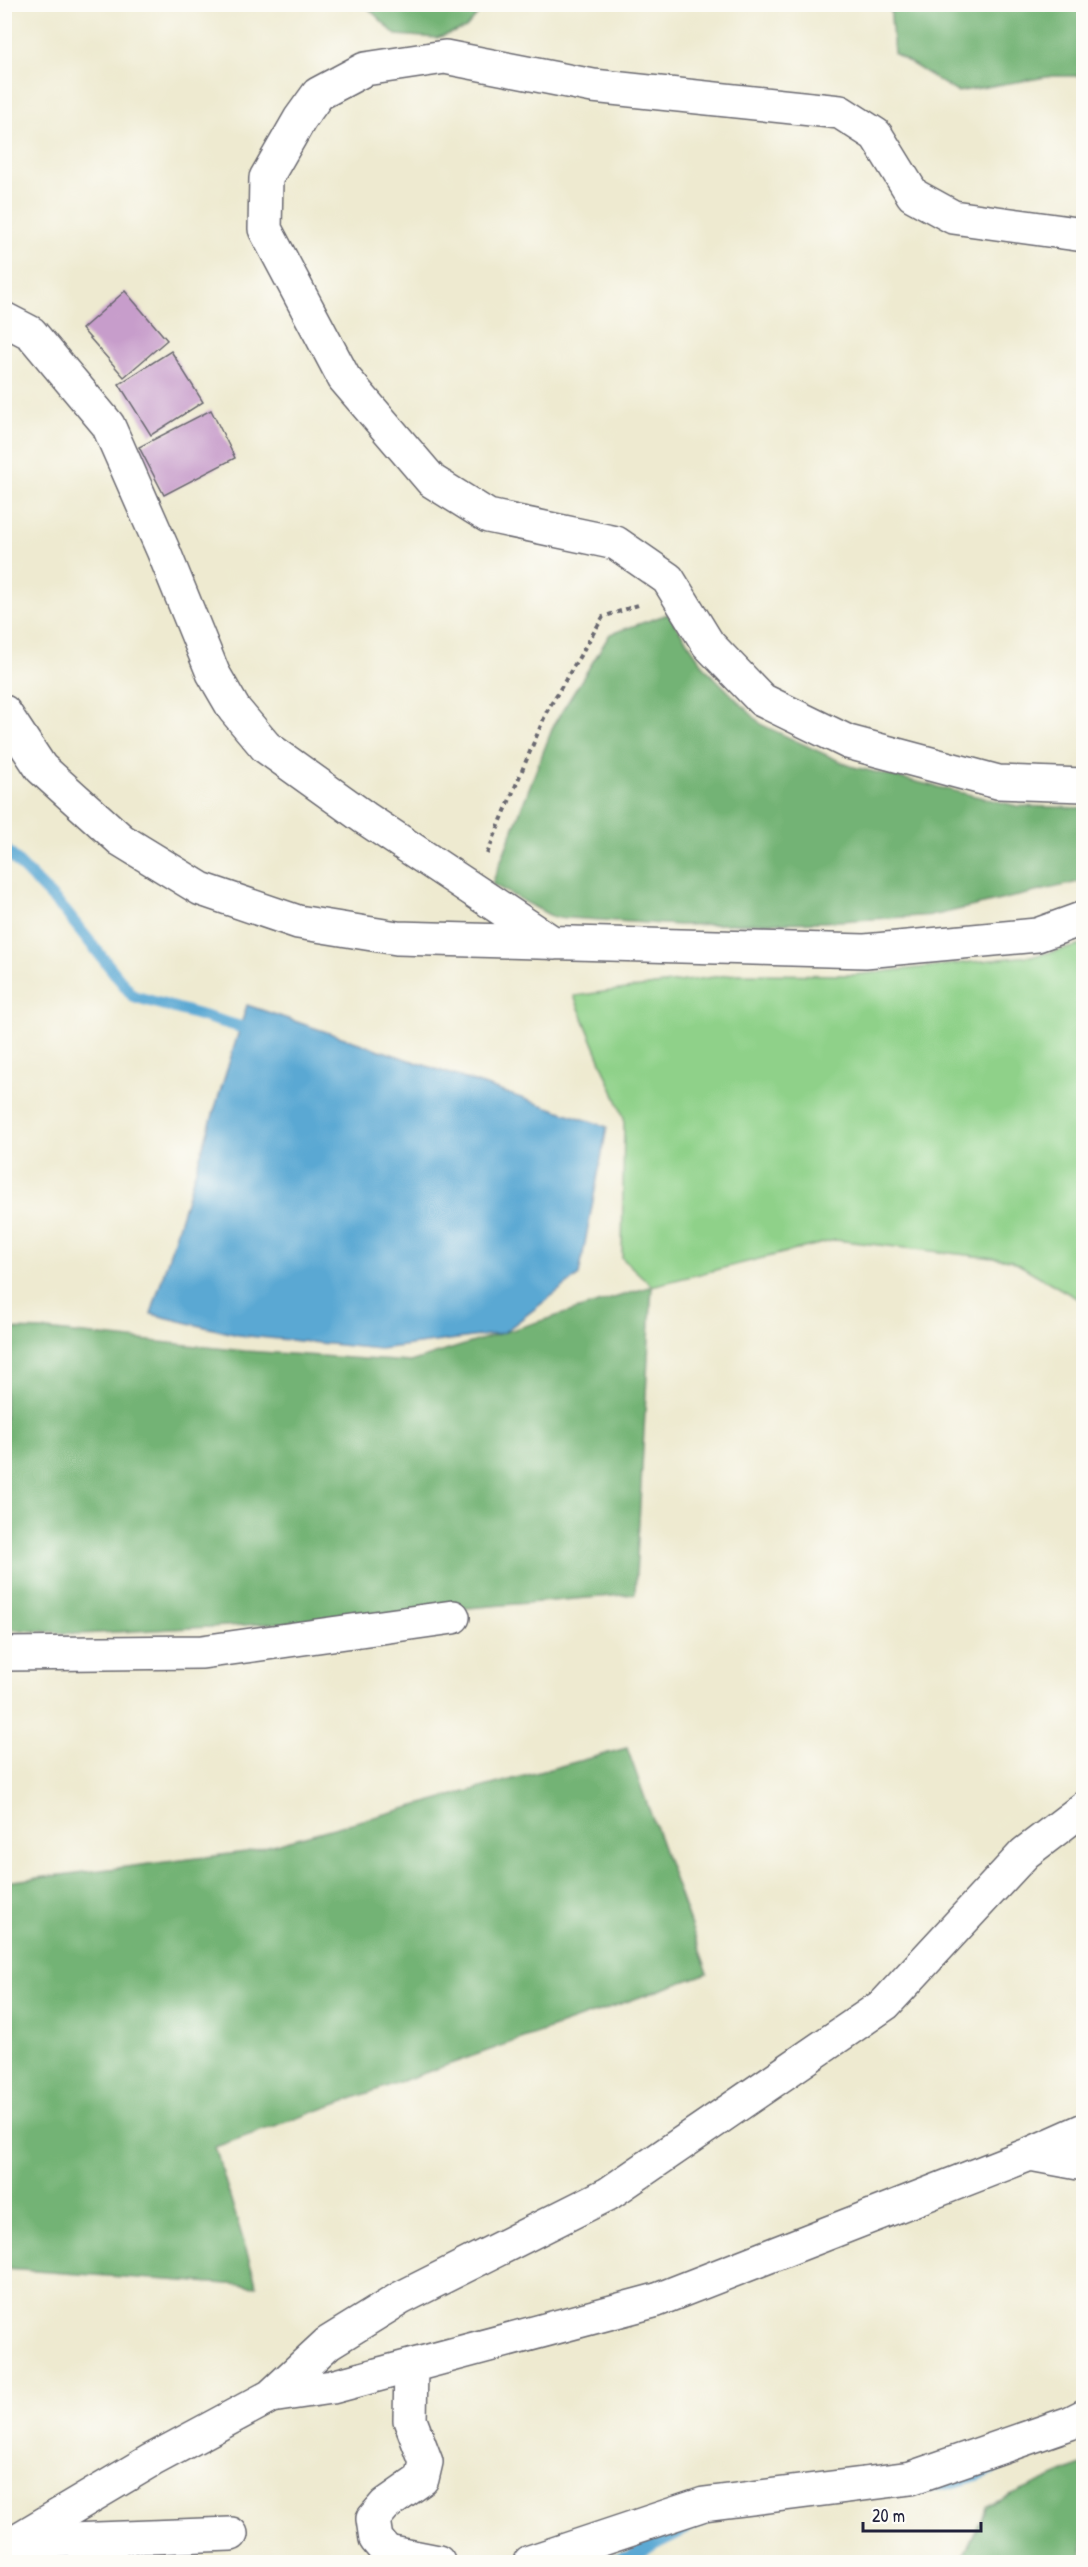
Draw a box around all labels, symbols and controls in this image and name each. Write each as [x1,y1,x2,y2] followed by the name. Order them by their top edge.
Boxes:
[863,2495,982,2533] scale bar
[872,2503,905,2528] text: 20 m

